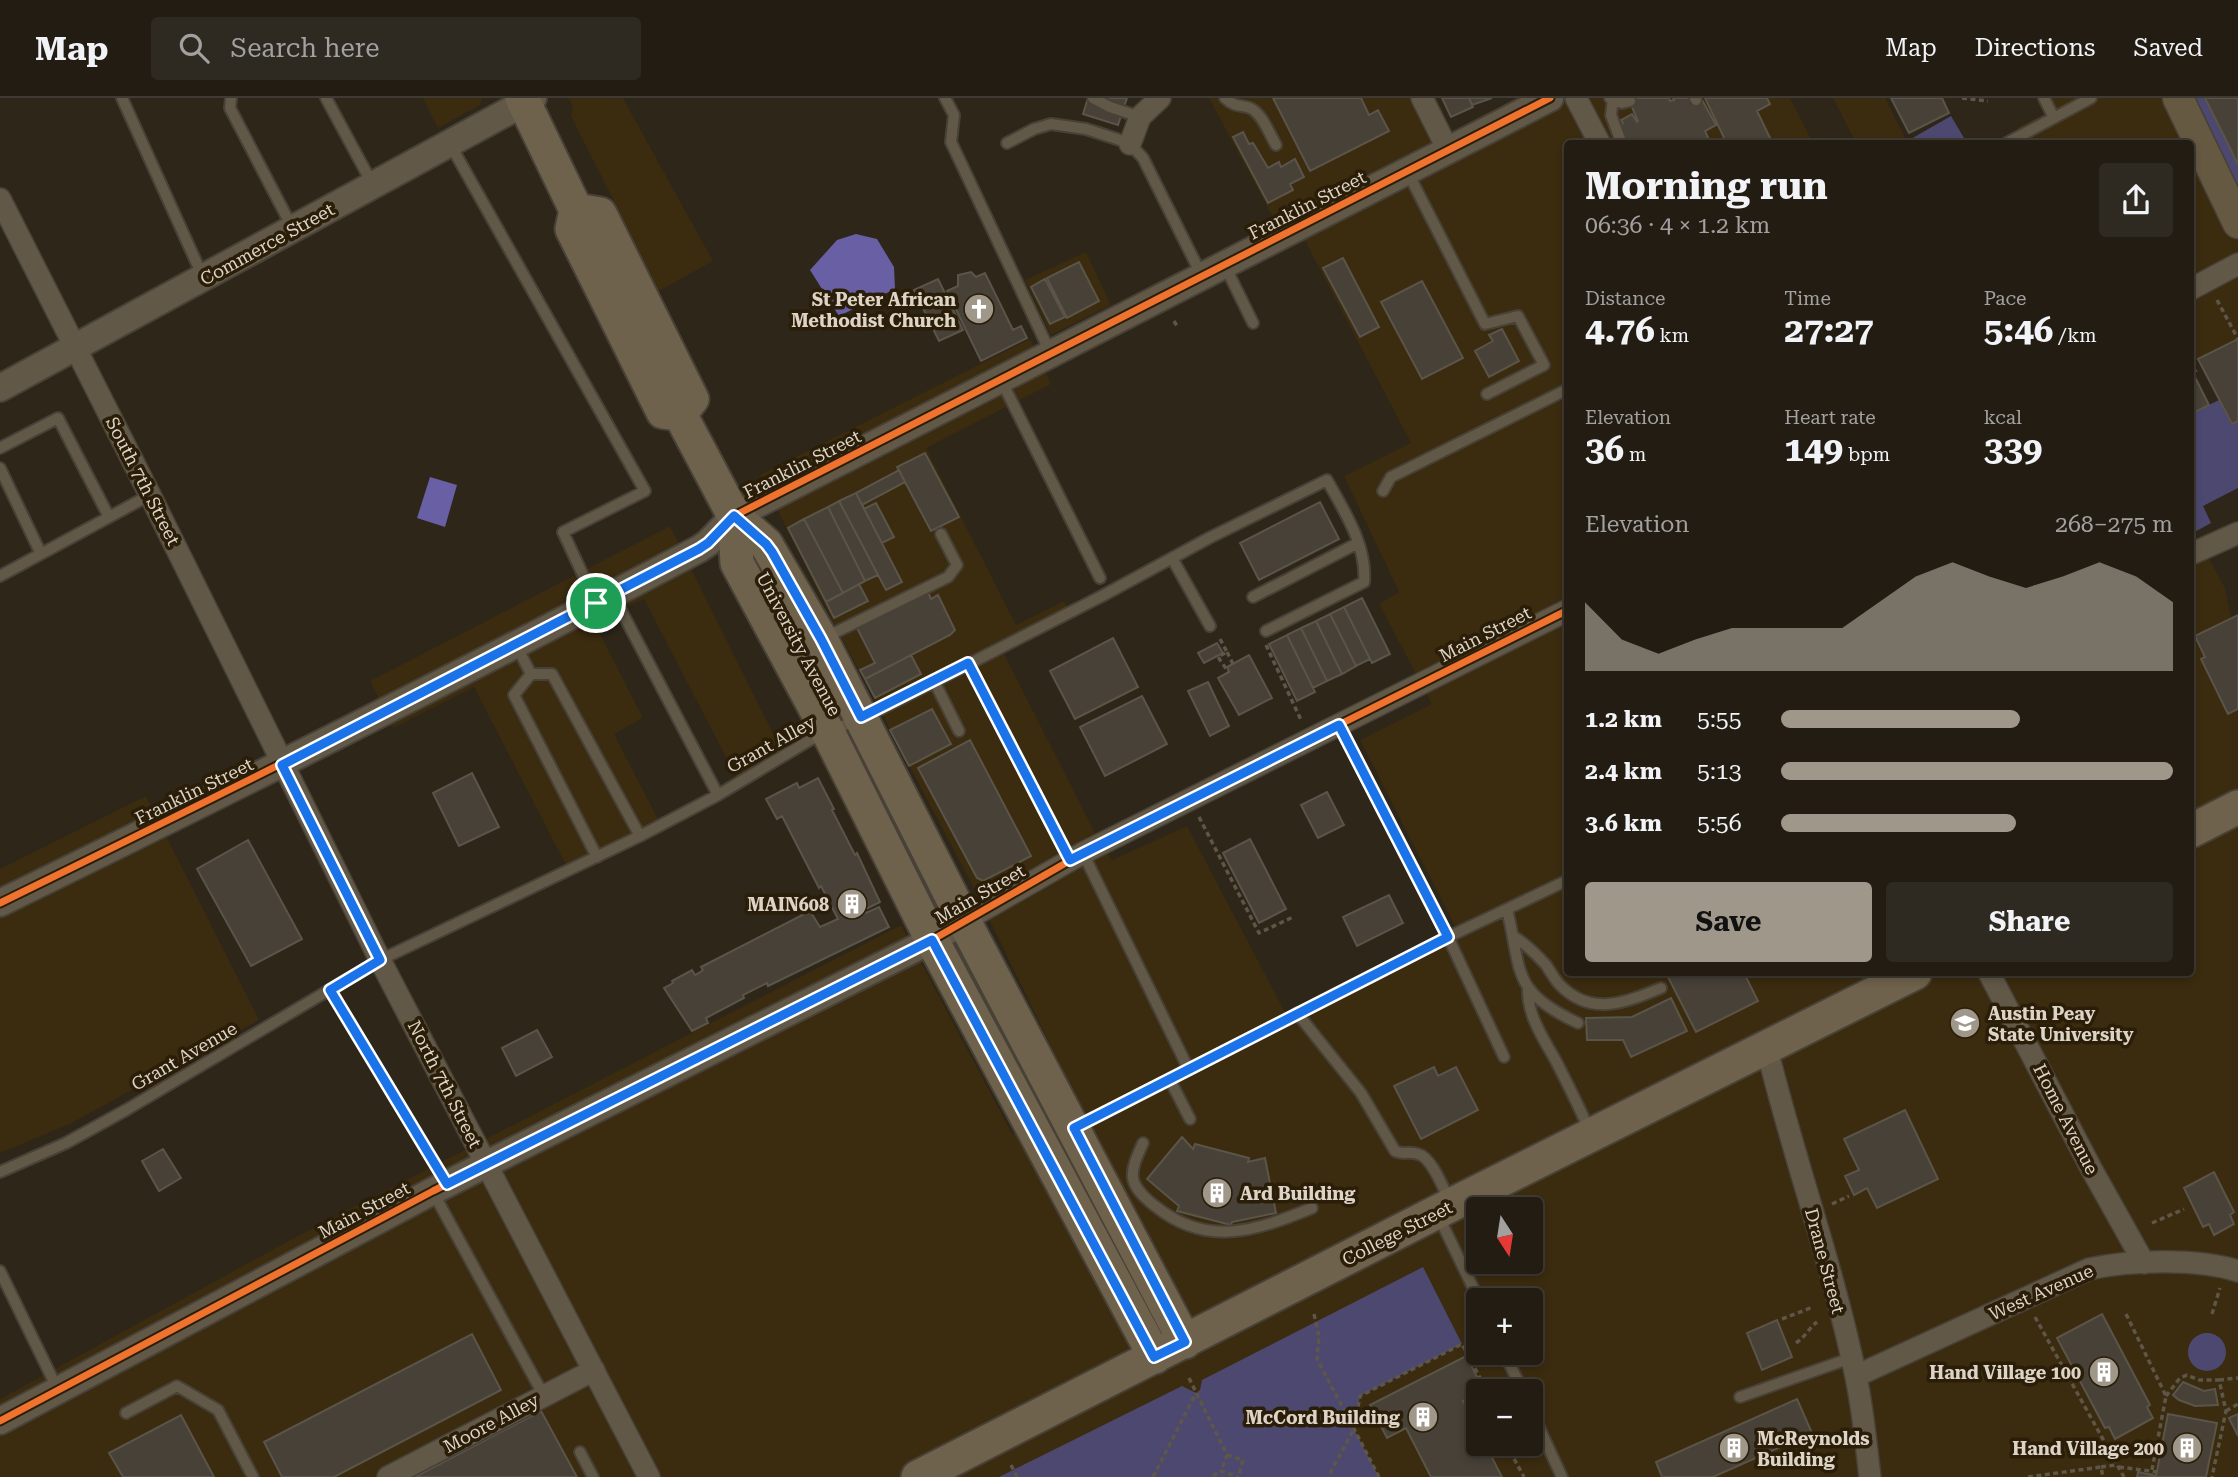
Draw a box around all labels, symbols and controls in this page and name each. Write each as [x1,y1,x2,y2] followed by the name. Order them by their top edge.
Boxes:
[151,17,641,80] search box
[35,29,109,68] text: Map
[175,29,213,67] icon: search
[231,33,380,63] text: Search here
[1885,34,1937,62] text: Map
[1975,34,2095,62] text: Directions
[2133,34,2203,62] text: Saved
[2099,163,2173,237] button: share
[1585,164,1828,208] text: Morning run
[1245,166,1369,244] street label: Franklin Street
[196,198,338,290] street label: Commerce Street
[1585,212,1770,239] text: 06:36 · 4 × 1.2 km
[1585,287,1665,310] text: Distance
[1784,287,1831,310] text: Time
[1984,287,2027,310] text: Pace
[791,289,956,331] place label: St Peter African Methodist Church
[962,292,996,326] church icon: St Peter African Methodist Church
[1585,310,1655,351] text: 4.76
[1784,310,1874,351] text: 27:27
[1984,310,2053,351] text: 5:46
[1655,324,1689,347] text: km
[2053,324,2097,347] text: /km
[1585,406,1671,429] text: Elevation
[1784,406,1876,429] text: Heart rate
[1984,406,2022,429] text: kcal
[102,413,185,549] street label: South 7th Street
[740,425,864,503] street label: Franklin Street
[1585,429,1624,470] text: 36
[1784,429,1843,470] text: 149
[1984,429,2042,470] text: 339
[1624,443,1646,466] text: m
[1843,443,1890,466] text: bpm
[1585,511,1689,538] text: Elevation
[2055,511,2173,538] text: 268–275 m
[752,569,846,720] street label: University Avenue
[566,573,626,633] pin
[577,584,615,622] icon: arrive
[1436,602,1535,666] street label: Main Street
[1585,706,1662,733] text: 1.2 km
[1697,706,1742,733] text: 5:55
[723,711,819,777] street label: Grant Alley
[131,753,257,829] street label: Franklin Street
[1585,758,1662,785] text: 2.4 km
[1697,758,1742,785] text: 5:13
[1585,810,1662,837] text: 3.6 km
[1697,810,1742,837] text: 5:56
[931,860,1029,928] street label: Main Street
[1585,882,1872,962] button: Save
[1886,882,2173,962] button: Share
[835,887,869,921] building icon: MAIN608
[747,894,829,915] place label: MAIN608
[1988,1003,2134,1045] place label: Austin Peay State University
[1948,1006,1982,1040] school or university icon: Austin Peay State University
[127,1017,241,1095] street label: Grant Avenue
[404,1017,486,1152] street label: North 7th Street
[2029,1060,2103,1178] street label: Home Avenue
[1200,1176,1234,1210] building icon: Ard Building
[315,1177,413,1243] street label: Main Street
[1240,1183,1356,1204] place label: Ard Building
[1338,1196,1456,1270] street label: College Street
[1466,1197,1544,1274] north arrow
[1466,1197,1543,1456] map controls
[1801,1206,1849,1316] street label: Drane Street
[1986,1260,2096,1324] street label: West Avenue
[1466,1288,1543,1365] button: +
[2087,1355,2121,1389] building icon: Hand Village 100
[1929,1362,2081,1383] place label: Hand Village 100
[1466,1379,1543,1456] button: −
[440,1389,543,1457] street label: Moore Alley
[1406,1400,1440,1434] building icon: McCord Building
[1245,1407,1401,1428] place label: McCord Building
[1757,1428,1870,1470] place label: McReynolds Building
[1717,1431,1751,1465] building icon: McReynolds Building
[2170,1431,2204,1465] building icon: Hand Village 200
[2012,1438,2164,1459] place label: Hand Village 200

